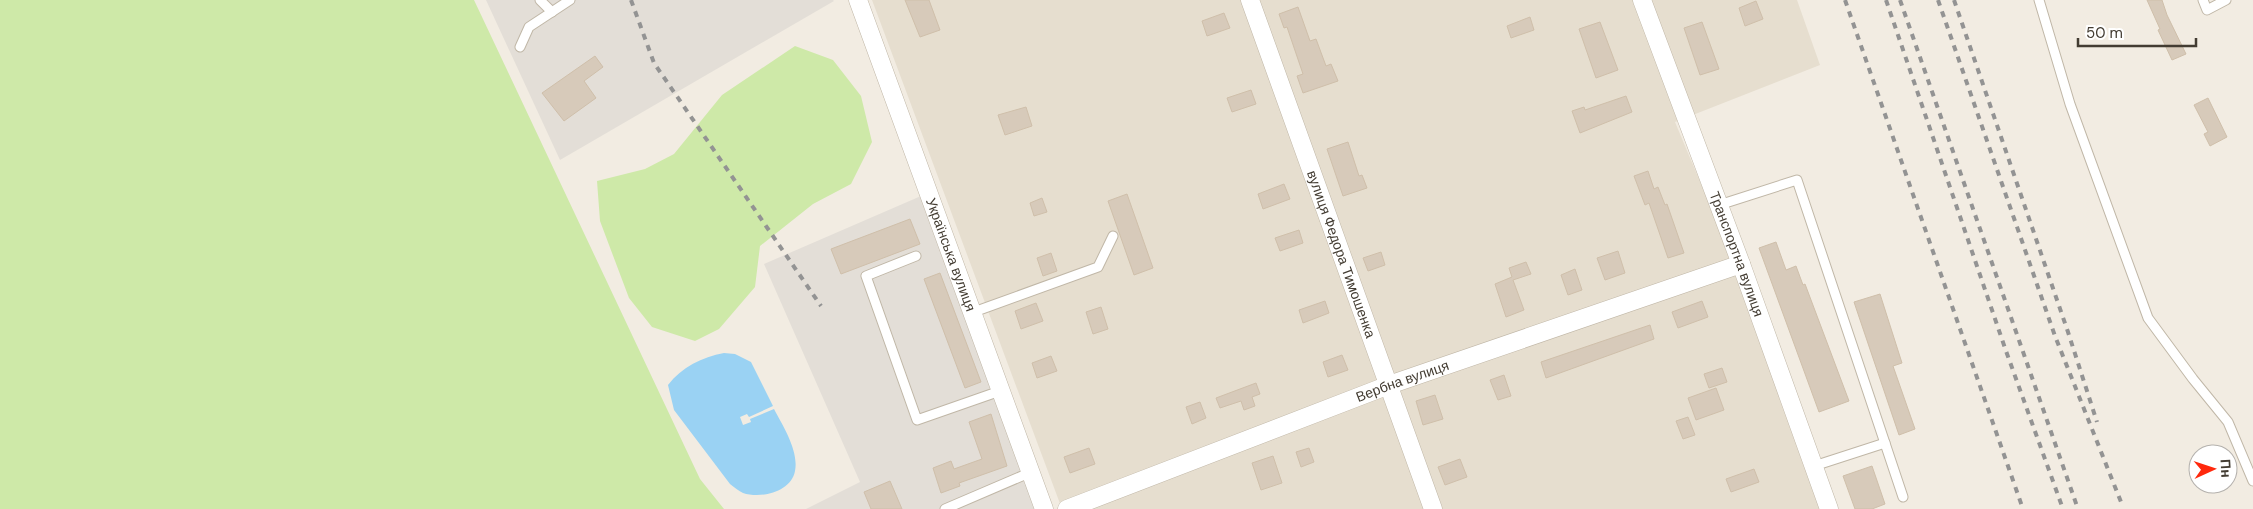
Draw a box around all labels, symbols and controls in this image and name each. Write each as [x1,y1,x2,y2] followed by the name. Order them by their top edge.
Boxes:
[2078,15,2196,47] scale bar
[2086,23,2123,43] text: 50 m
[1303,168,1380,341] street label: вулиця Федора Тимошенка
[1706,189,1768,319] street label: Транспортна вулиця
[922,195,980,314] street label: Українська вулиця
[1353,356,1451,406] street label: Вербна вулиця
[2188,444,2238,494] north arrow
[2217,459,2235,478] text: Пн

